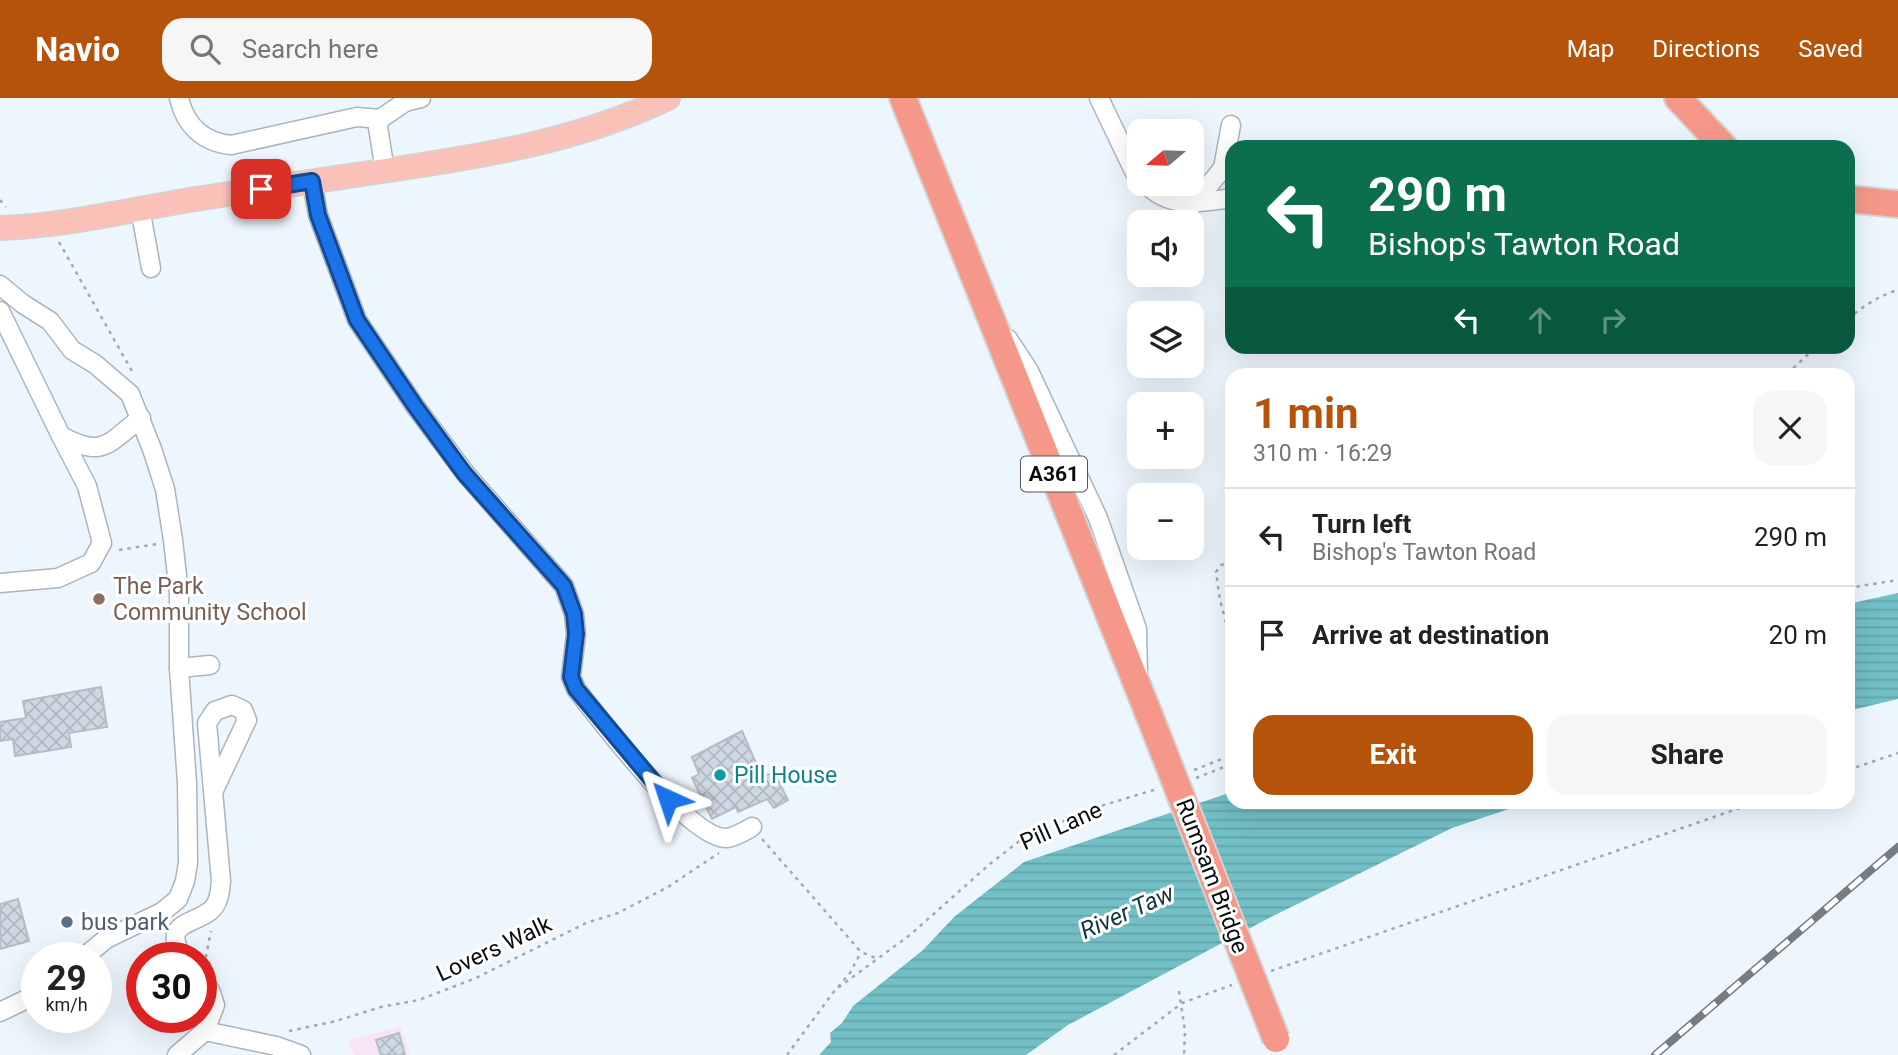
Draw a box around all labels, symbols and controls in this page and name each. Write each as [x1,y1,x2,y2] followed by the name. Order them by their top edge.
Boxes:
[162,18,652,81] search box
[35,30,120,69] text: Navio
[186,30,224,68] icon: search
[242,34,379,64] text: Search here
[1567,35,1614,63] text: Map
[1652,35,1760,63] text: Directions
[1798,35,1863,63] text: Saved
[1127,119,1204,196] north arrow
[1127,119,1204,560] map controls
[231,159,291,219] pin
[1368,166,1507,223] text: 290 m
[1253,168,1344,259] icon: left
[242,170,280,208] icon: arrive
[1127,210,1204,287] button: sound
[1368,225,1680,263] text: Bishop's Tawton Road
[1127,301,1204,378] button: layers
[1448,301,1486,339] icon: left
[1521,301,1559,339] icon: ahead
[1594,301,1632,339] icon: right
[1253,389,1359,438] text: 1 min
[1753,391,1827,465] button: close
[1127,392,1204,469] button: +
[1253,440,1392,467] text: 310 m · 16:29
[1021,456,1087,492] road number: A361
[1127,483,1204,560] button: −
[1312,509,1411,539] text: Turn left
[1253,518,1291,556] icon: left
[1754,522,1827,552] text: 290 m
[1312,539,1536,566] text: Bishop's Tawton Road
[113,573,307,626] place label: The Park Community School
[91,591,107,607] marker: The Park Community School
[1253,616,1291,654] icon: arrive
[1312,620,1549,650] text: Arrive at destination
[1769,620,1827,650] text: 20 m
[1253,715,1533,795] button: Exit
[1547,715,1827,795] button: Share
[631,762,705,836] position arrow
[734,762,837,789] place label: Pill House
[712,767,728,783] marker: Pill House
[1170,795,1254,957] street label: Rumsam Bridge
[1016,796,1106,856] street label: Pill Lane
[1076,879,1179,945] water label: River Taw
[81,909,169,936] place label: bus park
[432,910,556,987] street label: Lovers Walk
[59,914,75,930] marker: bus park
[126,942,217,1033] speed limit sign: 30
[46,958,87,999] text: 29
[45,994,88,1015] text: km/h

